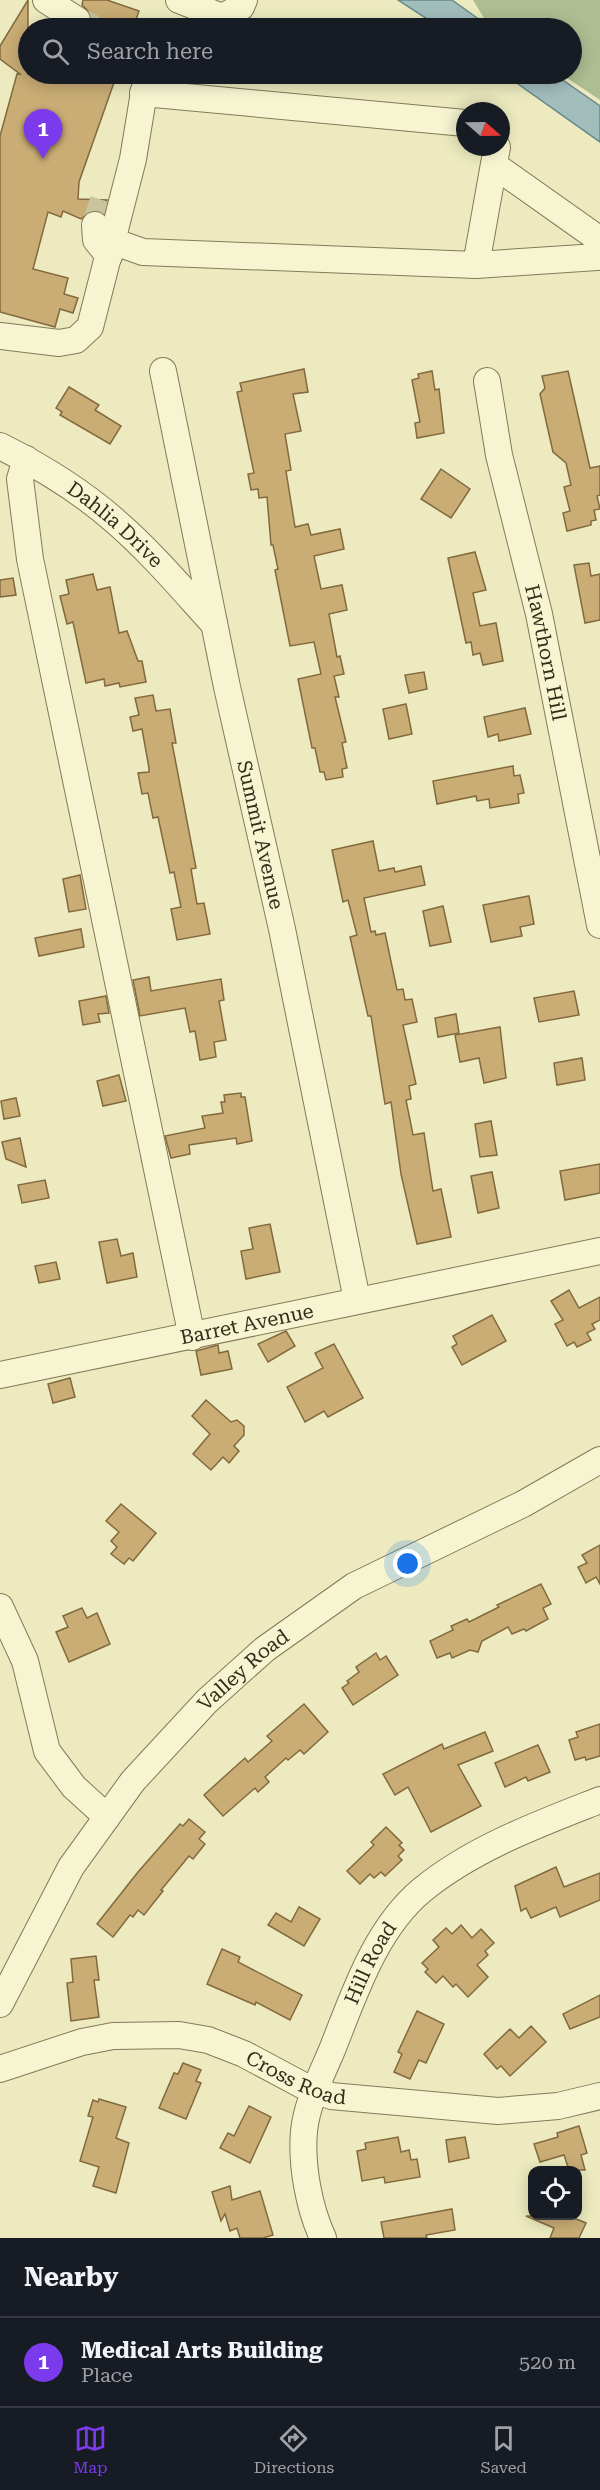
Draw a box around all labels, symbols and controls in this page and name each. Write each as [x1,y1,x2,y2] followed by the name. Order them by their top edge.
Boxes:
[18,18,582,84] search box
[39,35,72,68] icon: search
[87,39,213,64] text: Search here
[456,102,510,156] north arrow
[24,110,63,159] pin: 1
[63,476,168,573] street label: Dahlia Drive
[520,582,572,723] street label: Hawthorn Hill
[232,758,289,912] street label: Summit Avenue
[178,1299,316,1349] street label: Barret Avenue
[393,1549,422,1578] your location
[192,1624,293,1716] street label: Valley Road
[339,1917,401,2008] street label: Hill Road
[242,2045,347,2109] street label: Cross Road
[528,2166,582,2220] map controls
[528,2166,582,2220] button: locate
[24,2262,118,2292] text: Nearby
[81,2338,323,2363] text: Medical Arts Building
[38,2350,49,2374] text: 1
[519,2350,576,2374] text: 520 m
[81,2363,133,2387] text: Place
[73,2422,107,2477] tab: Map
[254,2422,334,2477] tab: Directions
[480,2422,527,2477] tab: Saved

